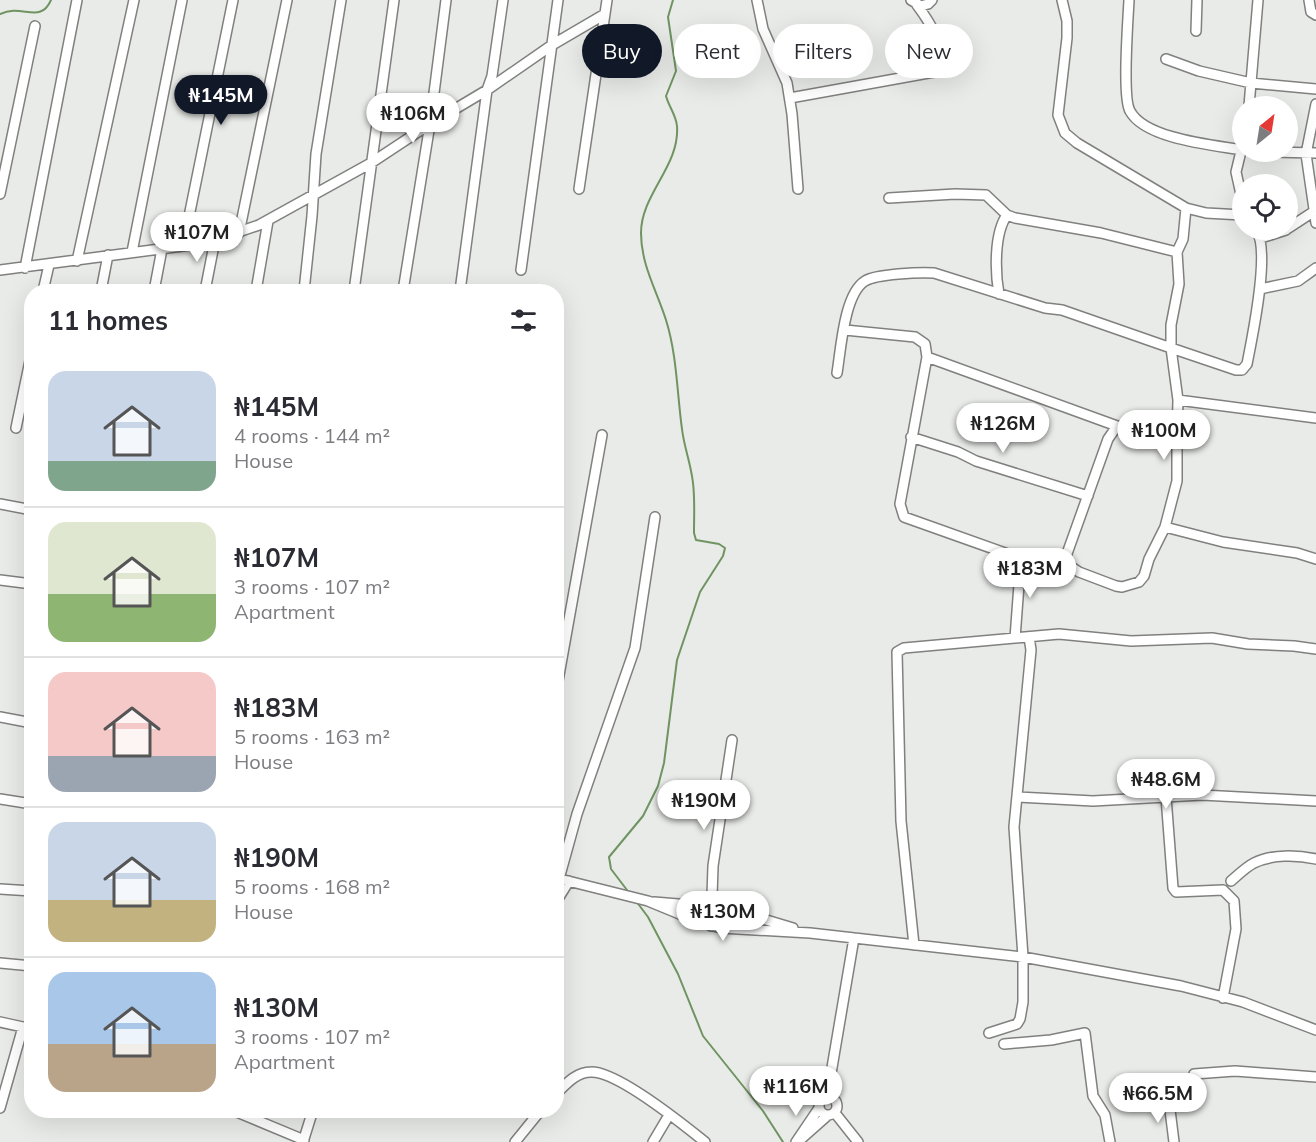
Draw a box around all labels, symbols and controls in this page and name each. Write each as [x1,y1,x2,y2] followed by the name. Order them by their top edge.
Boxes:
[582,24,662,78] chip: Buy
[674,24,761,78] chip: Rent
[773,24,873,78] chip: Filters
[885,24,973,78] chip: New
[179,75,263,126] pin: ₦145M
[188,82,254,107] text: ₦145M
[371,93,455,144] pin: ₦106M
[1232,96,1298,162] north arrow
[1232,96,1298,240] map controls
[380,100,446,125] text: ₦106M
[1232,174,1298,240] button: locate
[155,212,239,263] pin: ₦107M
[164,219,230,244] text: ₦107M
[48,304,168,337] text: 11 homes
[507,304,540,337] icon: filters
[234,390,319,423] text: ₦145M
[96,395,168,467] icon: home
[961,403,1045,454] pin: ₦126M
[970,410,1036,435] text: ₦126M
[1122,410,1206,461] pin: ₦100M
[1131,417,1197,442] text: ₦100M
[234,423,390,448] text: 4 rooms · 144 m²
[234,448,293,473] text: House
[234,541,319,574] text: ₦107M
[96,546,168,618] icon: home
[988,548,1072,599] pin: ₦183M
[997,555,1063,580] text: ₦183M
[234,574,390,599] text: 3 rooms · 107 m²
[234,599,335,624] text: Apartment
[234,691,319,724] text: ₦183M
[96,696,168,768] icon: home
[234,724,390,749] text: 5 rooms · 163 m²
[234,749,293,774] text: House
[1117,759,1215,810] pin: ₦48.6M
[1131,766,1201,791] text: ₦48.6M
[662,780,746,831] pin: ₦190M
[671,787,737,812] text: ₦190M
[234,841,319,874] text: ₦190M
[96,846,168,918] icon: home
[234,874,390,899] text: 5 rooms · 168 m²
[681,891,765,942] pin: ₦130M
[690,898,756,923] text: ₦130M
[234,899,293,924] text: House
[234,991,319,1024] text: ₦130M
[96,996,168,1068] icon: home
[234,1024,390,1049] text: 3 rooms · 107 m²
[234,1049,335,1074] text: Apartment
[754,1066,838,1117] pin: ₦116M
[763,1073,829,1098] text: ₦116M
[1109,1073,1207,1124] pin: ₦66.5M
[1123,1080,1193,1105] text: ₦66.5M

